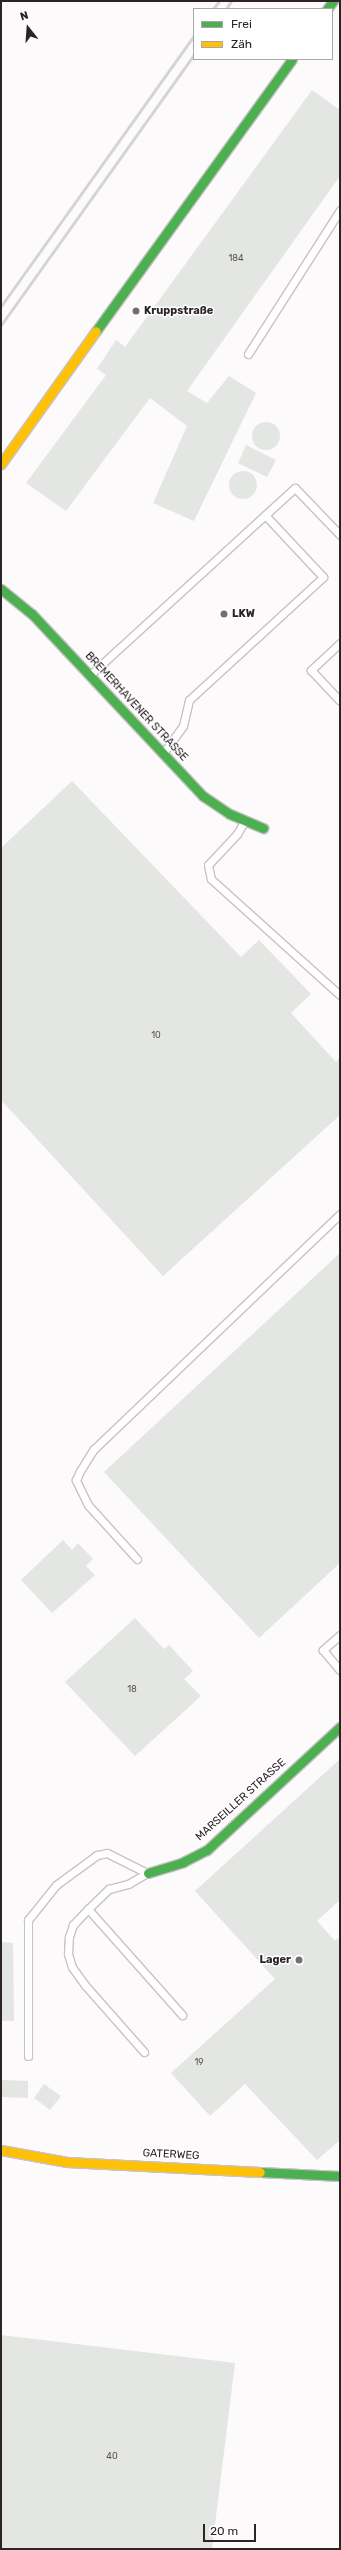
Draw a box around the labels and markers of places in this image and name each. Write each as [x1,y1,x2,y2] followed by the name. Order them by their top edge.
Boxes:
[144,304,213,318] place label: Kruppstraße
[131,306,141,316] marker: Kruppstraße
[232,607,255,621] place label: LKW
[219,609,229,619] marker: LKW
[259,1953,291,1967] place label: Lager
[294,1955,304,1965] marker: Lager

